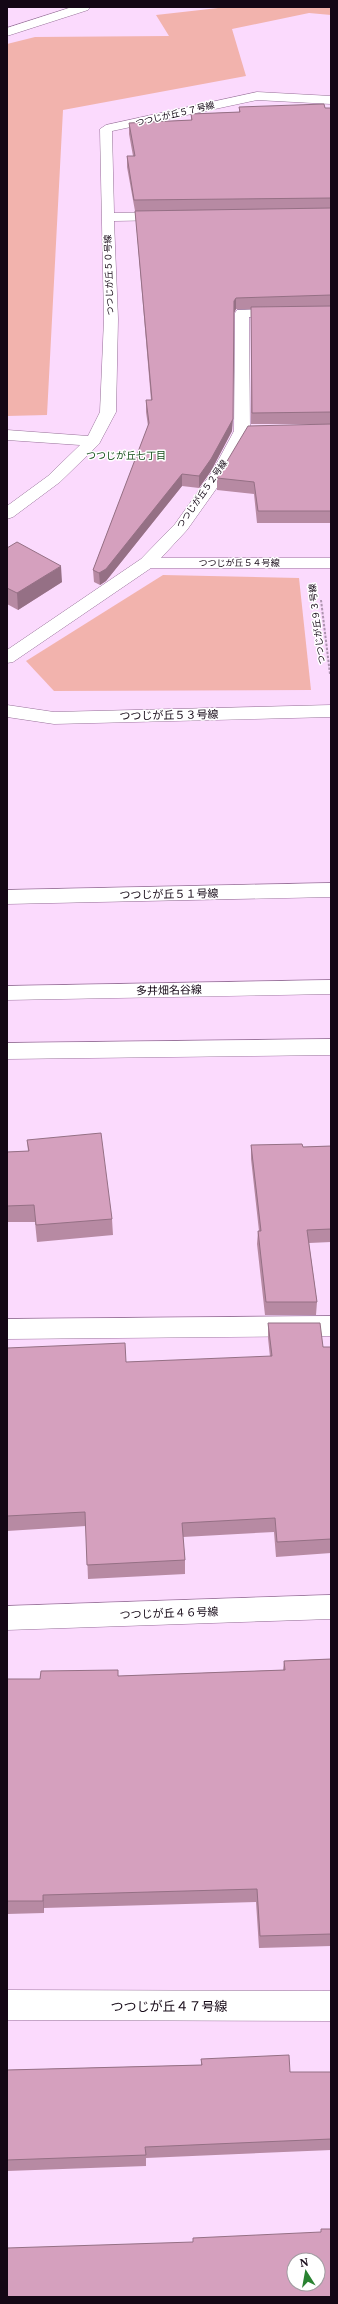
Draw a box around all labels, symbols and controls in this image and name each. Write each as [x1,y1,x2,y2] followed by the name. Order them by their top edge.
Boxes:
[134,99,217,129] street label: つつじが丘５７号線
[102,233,116,316] street label: つつじが丘５０号線
[86,449,166,462] district label: つつじが丘七丁目
[174,457,231,531] street label: つつじが丘５２号線
[198,557,280,569] street label: つつじが丘５４号線
[306,582,328,665] street label: つつじが丘９３号線
[119,707,219,723] street label: つつじが丘５３号線
[119,886,219,902] street label: つつじが丘５１号線
[136,982,202,998] street label: 多井畑名谷線
[119,1604,219,1622] street label: つつじが丘４６号線
[110,1997,228,2015] street label: つつじが丘４７号線
[286,2252,326,2292] north arrow
[299,2254,310,2270] text: N

